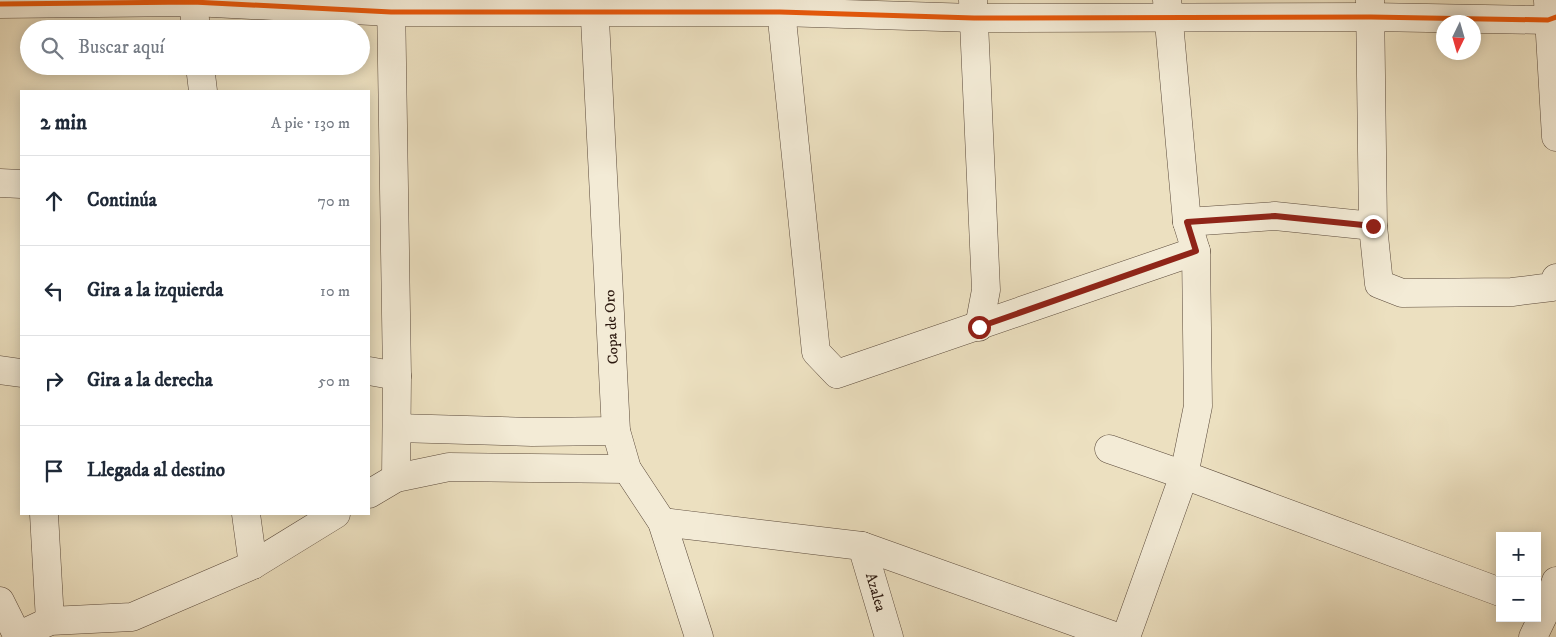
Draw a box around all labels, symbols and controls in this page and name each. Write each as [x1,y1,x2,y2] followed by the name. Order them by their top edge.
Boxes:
[1436,15,1481,60] north arrow
[20,20,370,75] search box
[38,34,66,62] icon: search
[78,36,164,59] text: Buscar aquí
[40,110,87,136] text: 2 min
[271,113,350,133] text: A pie · 130 m
[40,187,68,215] icon: ahead
[87,189,157,212] text: Continúa
[318,191,350,211] text: 70 m
[1362,215,1385,238] route end
[40,277,68,305] icon: left
[87,279,223,302] text: Gira a la izquierda
[320,281,350,301] text: 10 m
[600,289,623,365] street label: Copa de Oro
[968,316,991,339] route start
[40,367,68,395] icon: right
[87,369,213,392] text: Gira a la derecha
[318,371,350,391] text: 50 m
[40,457,68,485] icon: arrive
[87,459,225,482] text: Llegada al destino
[1496,532,1541,622] map controls
[1496,532,1541,577] button: +
[861,571,890,614] street label: Azalea
[1496,577,1541,622] button: −

